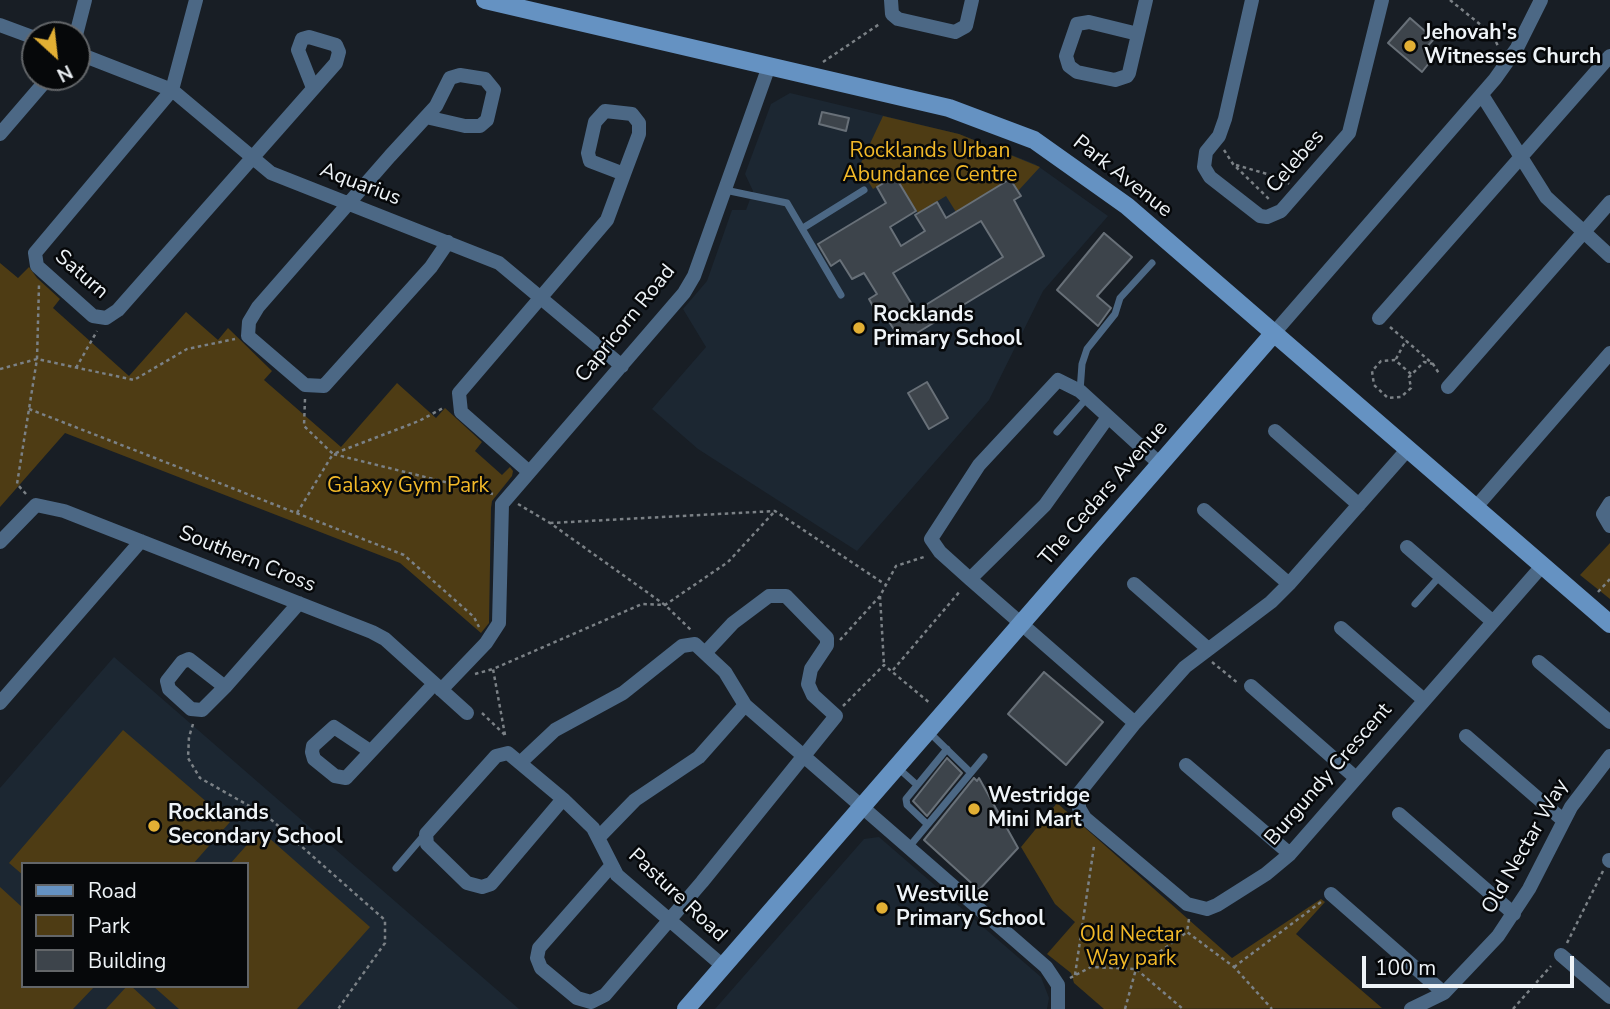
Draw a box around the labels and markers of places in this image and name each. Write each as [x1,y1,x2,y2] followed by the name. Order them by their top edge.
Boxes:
[1424,21,1601,71] place label: Jehovah's Witnesses Church
[1402,38,1418,54] marker: Jehovah's Witnesses Church
[873,303,1022,353] place label: Rocklands Primary School
[851,320,867,336] marker: Rocklands Primary School
[988,784,1090,834] place label: Westridge Mini Mart
[168,801,343,851] place label: Rocklands Secondary School
[966,801,982,817] marker: Westridge Mini Mart
[146,818,162,834] marker: Rocklands Secondary School
[896,883,1045,933] place label: Westville Primary School
[874,900,890,916] marker: Westville Primary School

